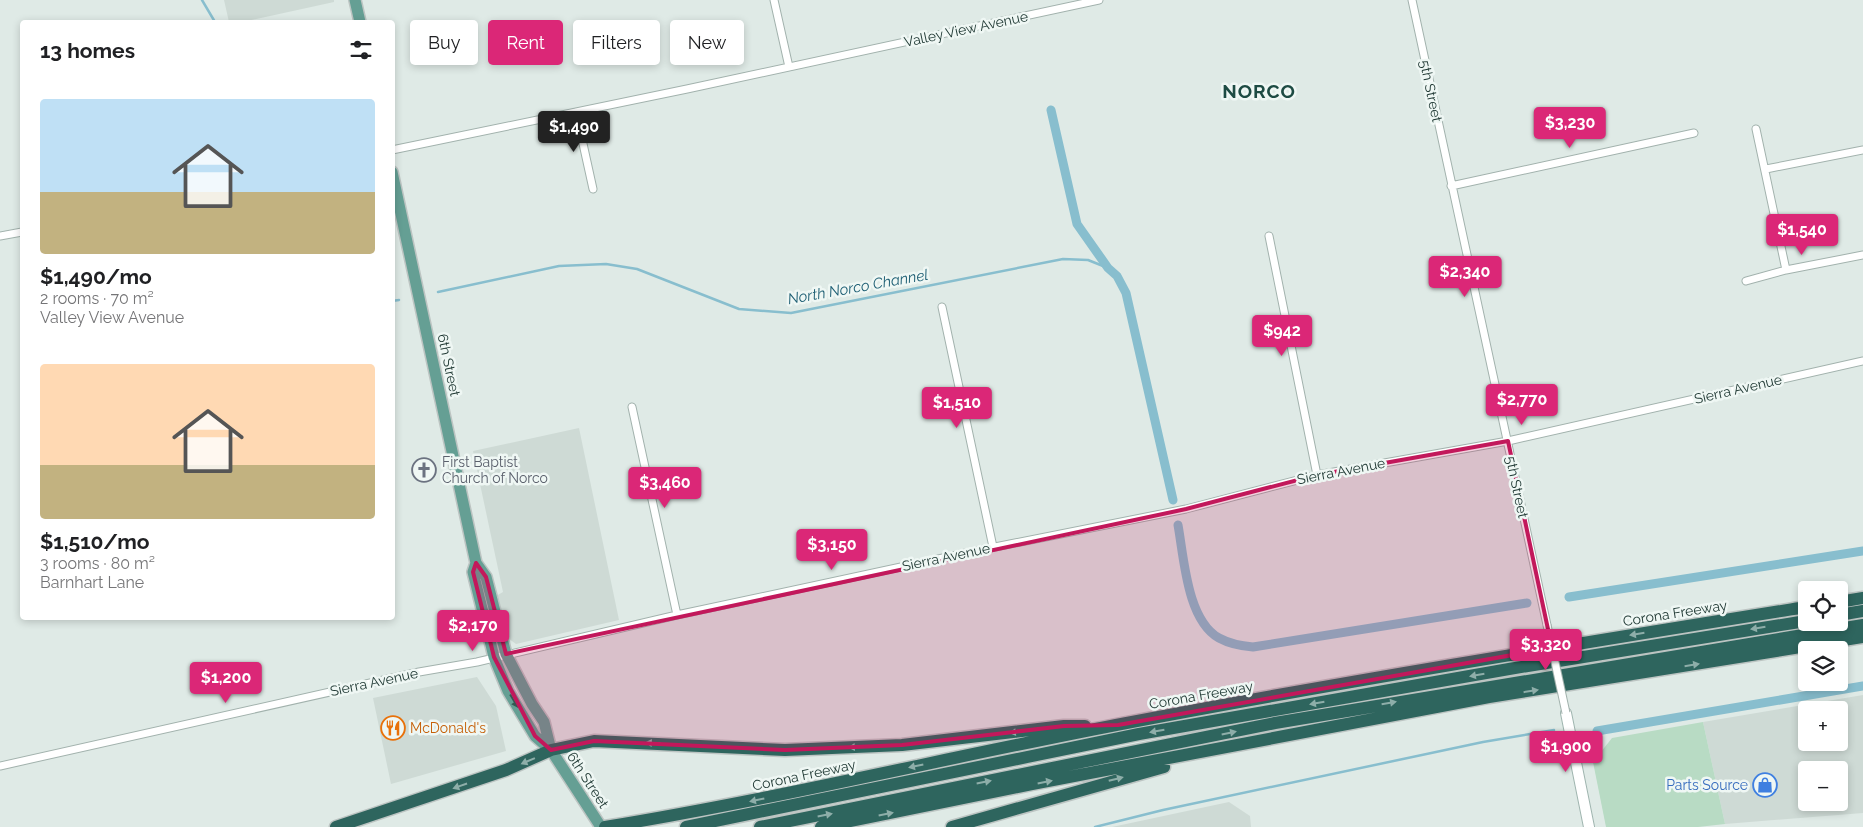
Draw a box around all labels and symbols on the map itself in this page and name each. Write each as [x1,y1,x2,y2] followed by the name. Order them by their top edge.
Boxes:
[903,8,1029,50] street label: Valley View Avenue
[1417,59,1445,124] street label: 5th Street
[1222,80,1296,102] district label: NORCO
[1529,106,1611,149] pin: $3,230
[533,110,615,153] pin: $1,490
[1761,214,1843,256] pin: $1,540
[1424,256,1506,298] pin: $2,340
[786,266,930,308] water label: North Norco Channel
[1252,314,1312,357] pin: $942
[435,332,464,398] street label: 6th Street
[1693,371,1783,407] street label: Sierra Avenue
[1481,384,1563,426] pin: $2,770
[916,386,998,429] pin: $1,510
[442,454,548,486] place label: First Baptist Church of Norco
[1296,455,1386,487] street label: Sierra Avenue
[1503,455,1531,520] street label: 5th Street
[411,457,437,483] church icon: First Baptist Church of Norco
[624,466,706,509] pin: $3,460
[791,528,873,571] pin: $3,150
[901,540,991,574] street label: Sierra Avenue
[1622,597,1729,629] street label: Corona Freeway
[432,610,514,652] pin: $2,170
[1750,625,1766,633] one-way arrow
[1505,628,1587,671] pin: $3,320
[1629,631,1645,639] one-way arrow
[1684,660,1700,668] one-way arrow
[185,662,267,704] pin: $1,200
[329,665,419,699] street label: Sierra Avenue
[1469,671,1485,679] one-way arrow
[1148,678,1255,712] street label: Corona Freeway
[1524,686,1540,694] one-way arrow
[510,694,519,707] one-way arrow
[1308,699,1324,707] one-way arrow
[1381,699,1397,707] one-way arrow
[380,715,406,741] restaurant icon: McDonald's
[410,720,486,736] place label: McDonald's
[1148,727,1164,735] one-way arrow
[1009,728,1025,736] one-way arrow
[1222,728,1238,736] one-way arrow
[1525,730,1607,773] pin: $1,900
[645,738,661,746] one-way arrow
[847,743,863,751] one-way arrow
[564,749,612,811] street label: 6th Street
[751,756,857,794] street label: Corona Freeway
[521,757,535,765] one-way arrow
[908,763,924,771] one-way arrow
[1752,772,1778,798] shop icon: Parts Source
[1109,775,1124,783] one-way arrow
[1037,777,1053,785] one-way arrow
[1666,777,1748,793] place label: Parts Source
[977,778,993,786] one-way arrow
[452,783,467,790] one-way arrow
[750,796,765,804] one-way arrow
[817,810,833,818] one-way arrow
[878,810,893,818] one-way arrow

